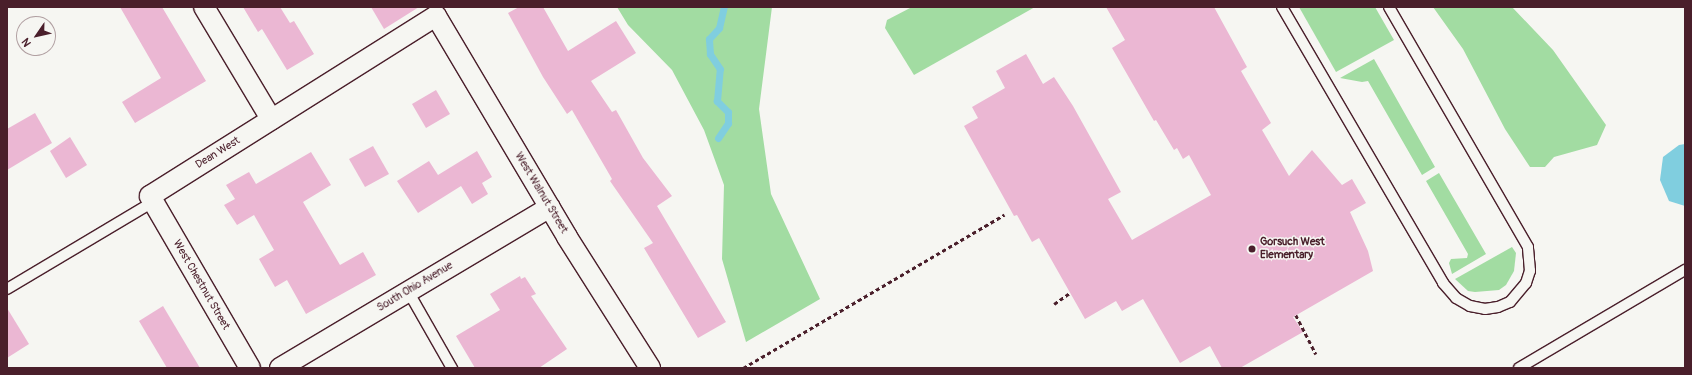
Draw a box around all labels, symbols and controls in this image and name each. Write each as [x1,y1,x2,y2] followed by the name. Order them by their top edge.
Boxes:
[16,16,56,56] north arrow
[19,36,34,49] text: N
[193,134,243,172] street label: Dean West
[512,150,570,236] street label: West Walnut Street
[1260,236,1325,262] place label: Gorsuch West Elementary
[170,238,232,332] street label: West Chestnut Street
[1247,244,1257,254] marker: Gorsuch West Elementary
[375,259,455,315] street label: South Ohio Avenue

